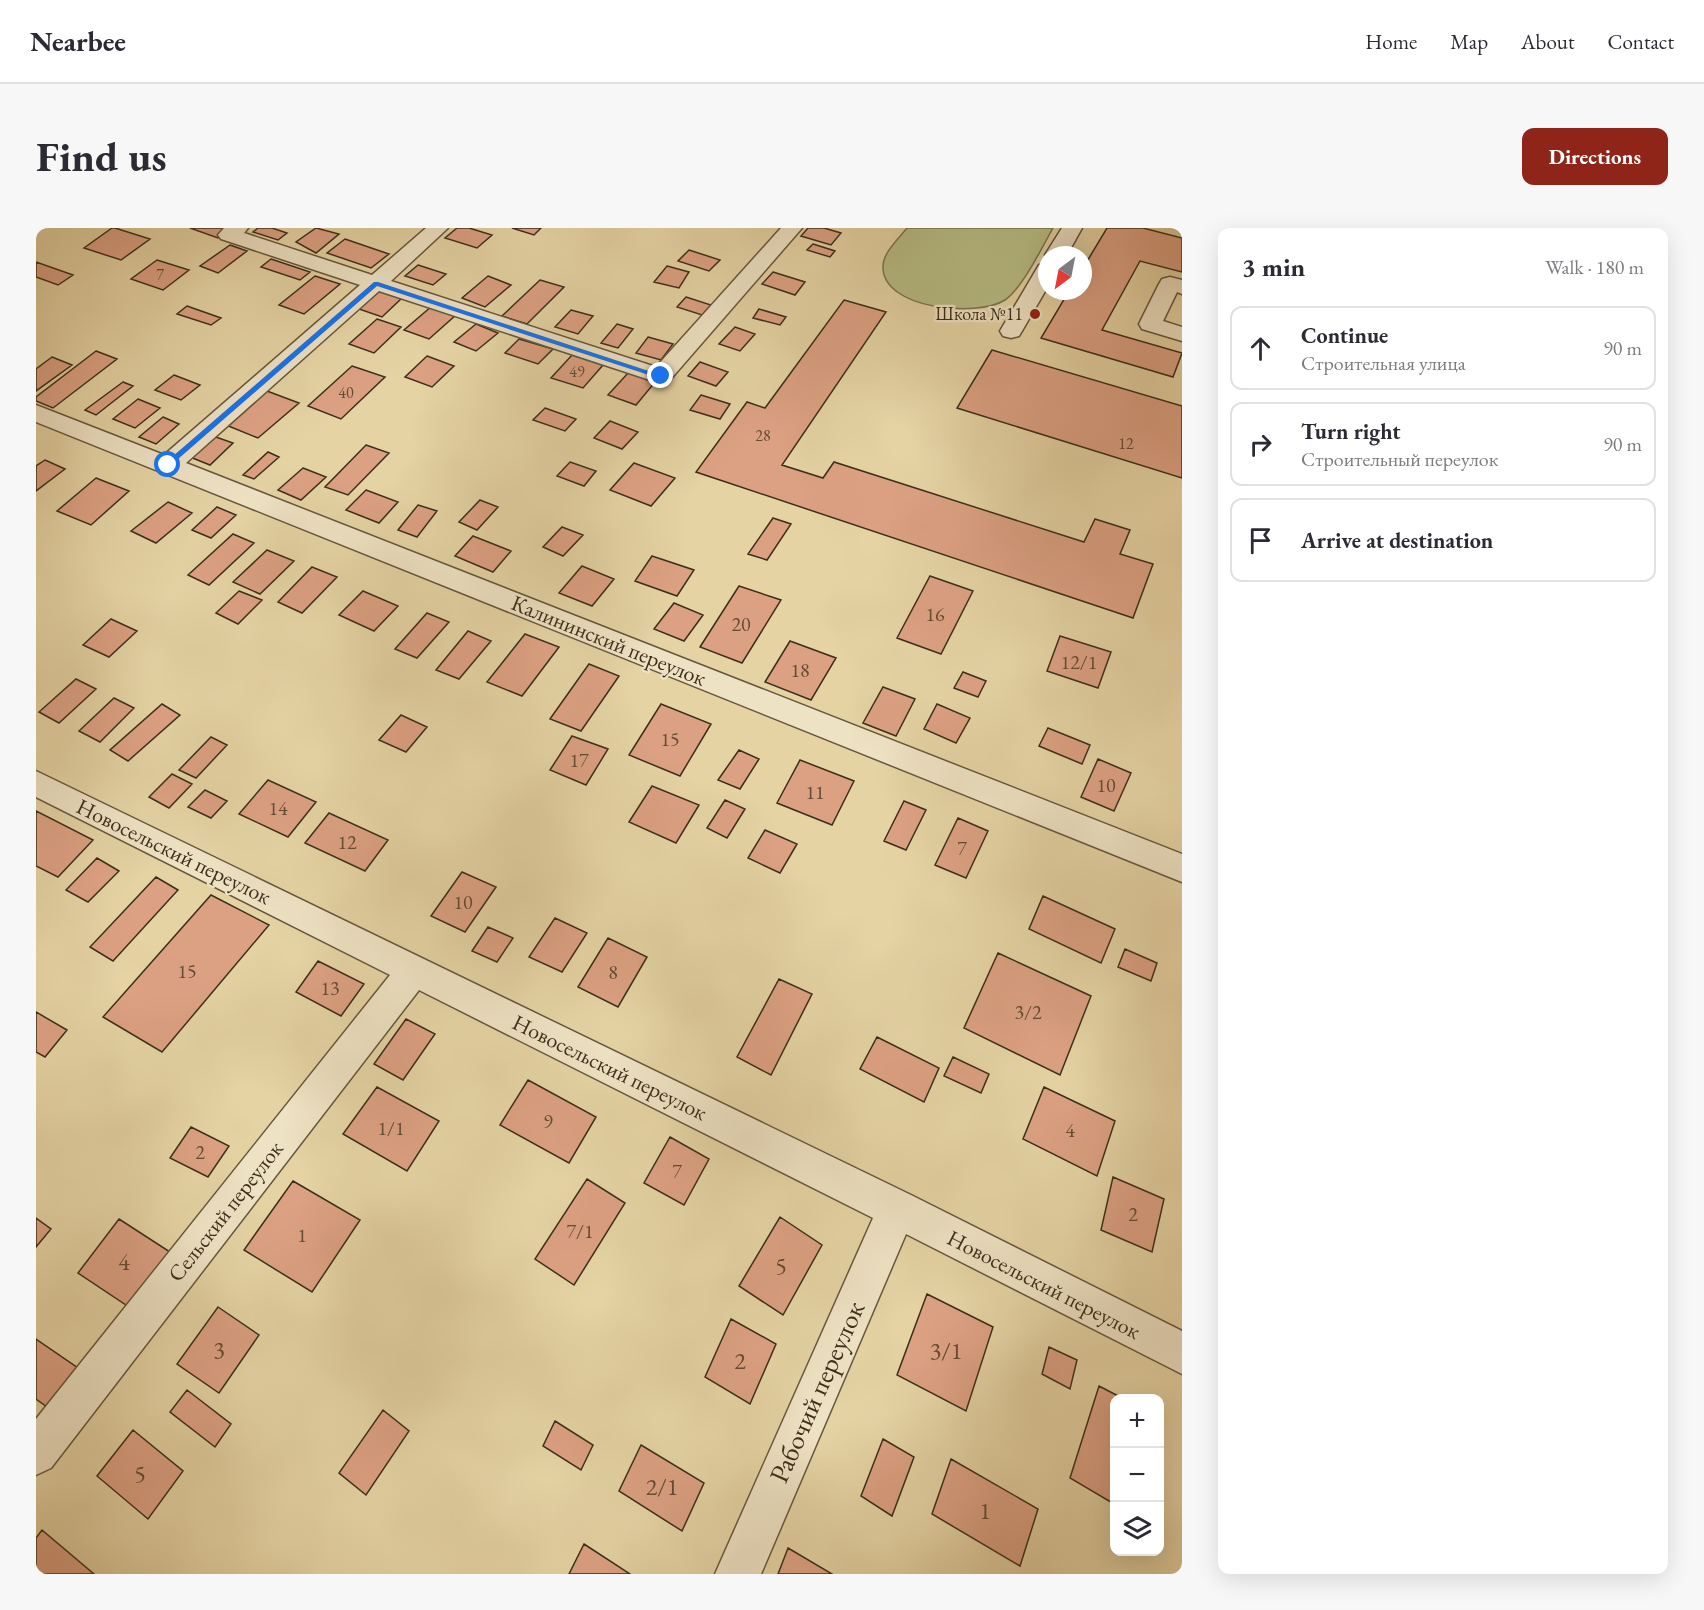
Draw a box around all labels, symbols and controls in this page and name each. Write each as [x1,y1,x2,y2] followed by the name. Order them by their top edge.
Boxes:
[30,23,126,59] text: Nearbee
[1365,28,1417,55] text: Home
[1450,28,1488,55] text: Map
[1521,28,1574,55] text: About
[1607,28,1674,55] text: Contact
[1522,128,1668,185] button: Directions
[36,129,167,184] text: Find us
[1038,246,1092,300] north arrow
[1242,250,1305,284] text: 3 min
[1545,254,1644,280] text: Walk · 180 m
[156,264,164,285] house number: 7
[935,302,1023,325] place label: Школа №11
[1028,307,1042,321] marker: Школа №11
[1301,321,1388,350] text: Continue
[1244,332,1277,365] icon: ahead
[1603,335,1642,361] text: 90 m
[1301,350,1466,376] text: Строительная улица
[569,361,585,382] house number: 49
[647,362,673,388] route end
[338,382,354,403] house number: 40
[1301,417,1400,446] text: Turn right
[755,425,771,446] house number: 28
[1244,428,1277,461] icon: right
[1603,431,1642,457] text: 90 m
[1118,433,1134,454] house number: 12
[1301,446,1498,472] text: Строительный переулок
[154,451,180,477] route start
[1244,524,1277,557] icon: arrive
[1301,526,1493,555] text: Arrive at destination
[507,588,711,693] street label: Калининский переулок
[925,601,945,627] house number: 16
[731,611,751,637] house number: 20
[1061,649,1097,675] house number: 12/1
[790,657,810,683] house number: 18
[660,726,680,752] house number: 15
[569,747,589,773] house number: 17
[1096,772,1116,798] house number: 10
[805,779,825,805] house number: 11
[72,792,276,911] street label: Новосельский переулок
[268,795,288,821] house number: 14
[337,829,357,855] house number: 12
[957,835,967,861] house number: 7
[453,889,473,915] house number: 10
[177,958,197,984] house number: 15
[608,959,618,985] house number: 8
[320,975,340,1001] house number: 13
[1014,999,1042,1025] house number: 3/2
[508,1008,712,1127] street label: Новосельский переулок
[543,1108,553,1134] house number: 9
[377,1115,405,1141] house number: 1/1
[1065,1117,1075,1143] house number: 4
[161,1135,290,1288] street label: Сельский переулок
[195,1139,205,1165] house number: 2
[672,1158,682,1184] house number: 7
[1128,1201,1138,1227] house number: 2
[566,1218,594,1244] house number: 7/1
[297,1222,307,1248] house number: 1
[942,1223,1146,1346] street label: Новосельский переулок
[118,1246,130,1277] house number: 4
[775,1250,787,1281] house number: 5
[761,1295,872,1488] street label: Рабочий переулок
[213,1334,225,1365] house number: 3
[930,1335,962,1366] house number: 3/1
[734,1345,746,1376] house number: 2
[1110,1394,1164,1556] map controls
[1110,1394,1164,1448] button: +
[1110,1448,1164,1502] button: −
[134,1458,146,1489] house number: 5
[646,1471,678,1502] house number: 2/1
[979,1495,991,1526] house number: 1
[1110,1502,1164,1556] button: layers

